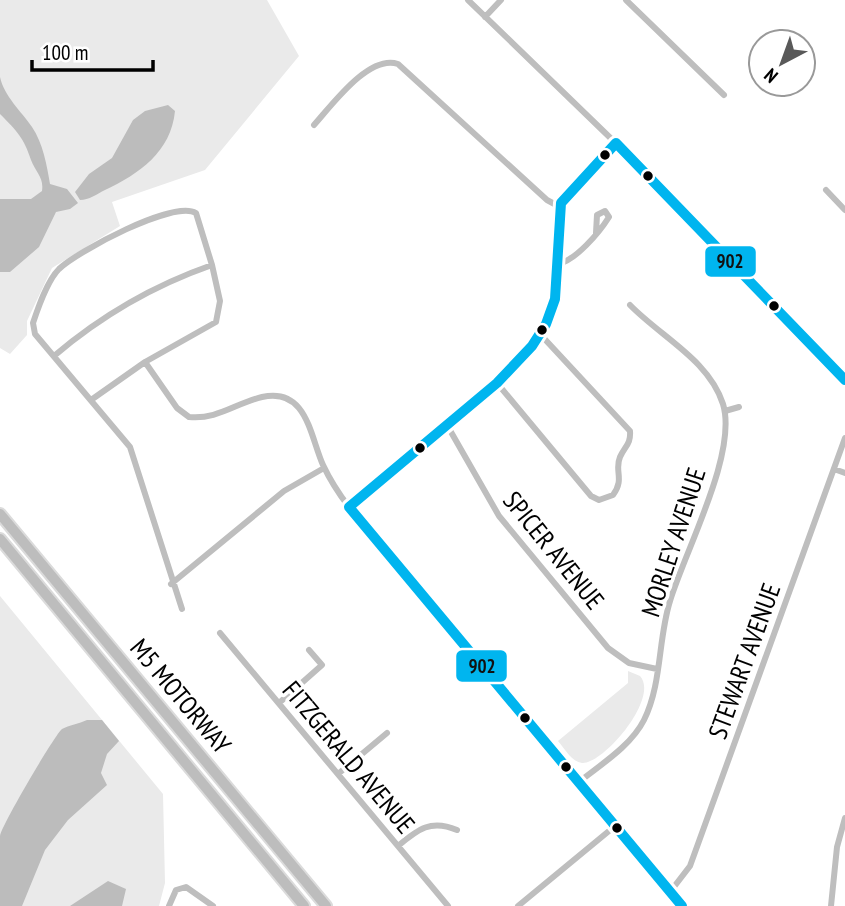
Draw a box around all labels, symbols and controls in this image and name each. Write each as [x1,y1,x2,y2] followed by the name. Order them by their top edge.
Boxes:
[32,28,152,72] scale bar
[747,28,817,98] north arrow
[42,39,88,66] text: 100 m
[759,63,783,88] text: N
[598,148,612,162] unlabelled marker
[641,169,655,183] unlabelled marker
[704,245,757,278] line badge: 902
[716,249,744,273] text: 902
[767,299,781,313] unlabelled marker
[535,323,549,337] unlabelled marker
[413,441,427,455] unlabelled marker
[633,463,713,621] street label: MORLEY AVENUE
[496,484,612,616] street label: SPICER AVENUE
[701,579,787,743] street label: STEWART AVENUE
[123,632,239,760] street label: M5 MOTORWAY
[455,649,508,683] line badge: 902
[468,654,496,678] text: 902
[276,674,422,840] street label: FITZGERALD AVENUE
[518,711,532,725] unlabelled marker
[559,760,573,774] unlabelled marker
[610,821,624,835] unlabelled marker

